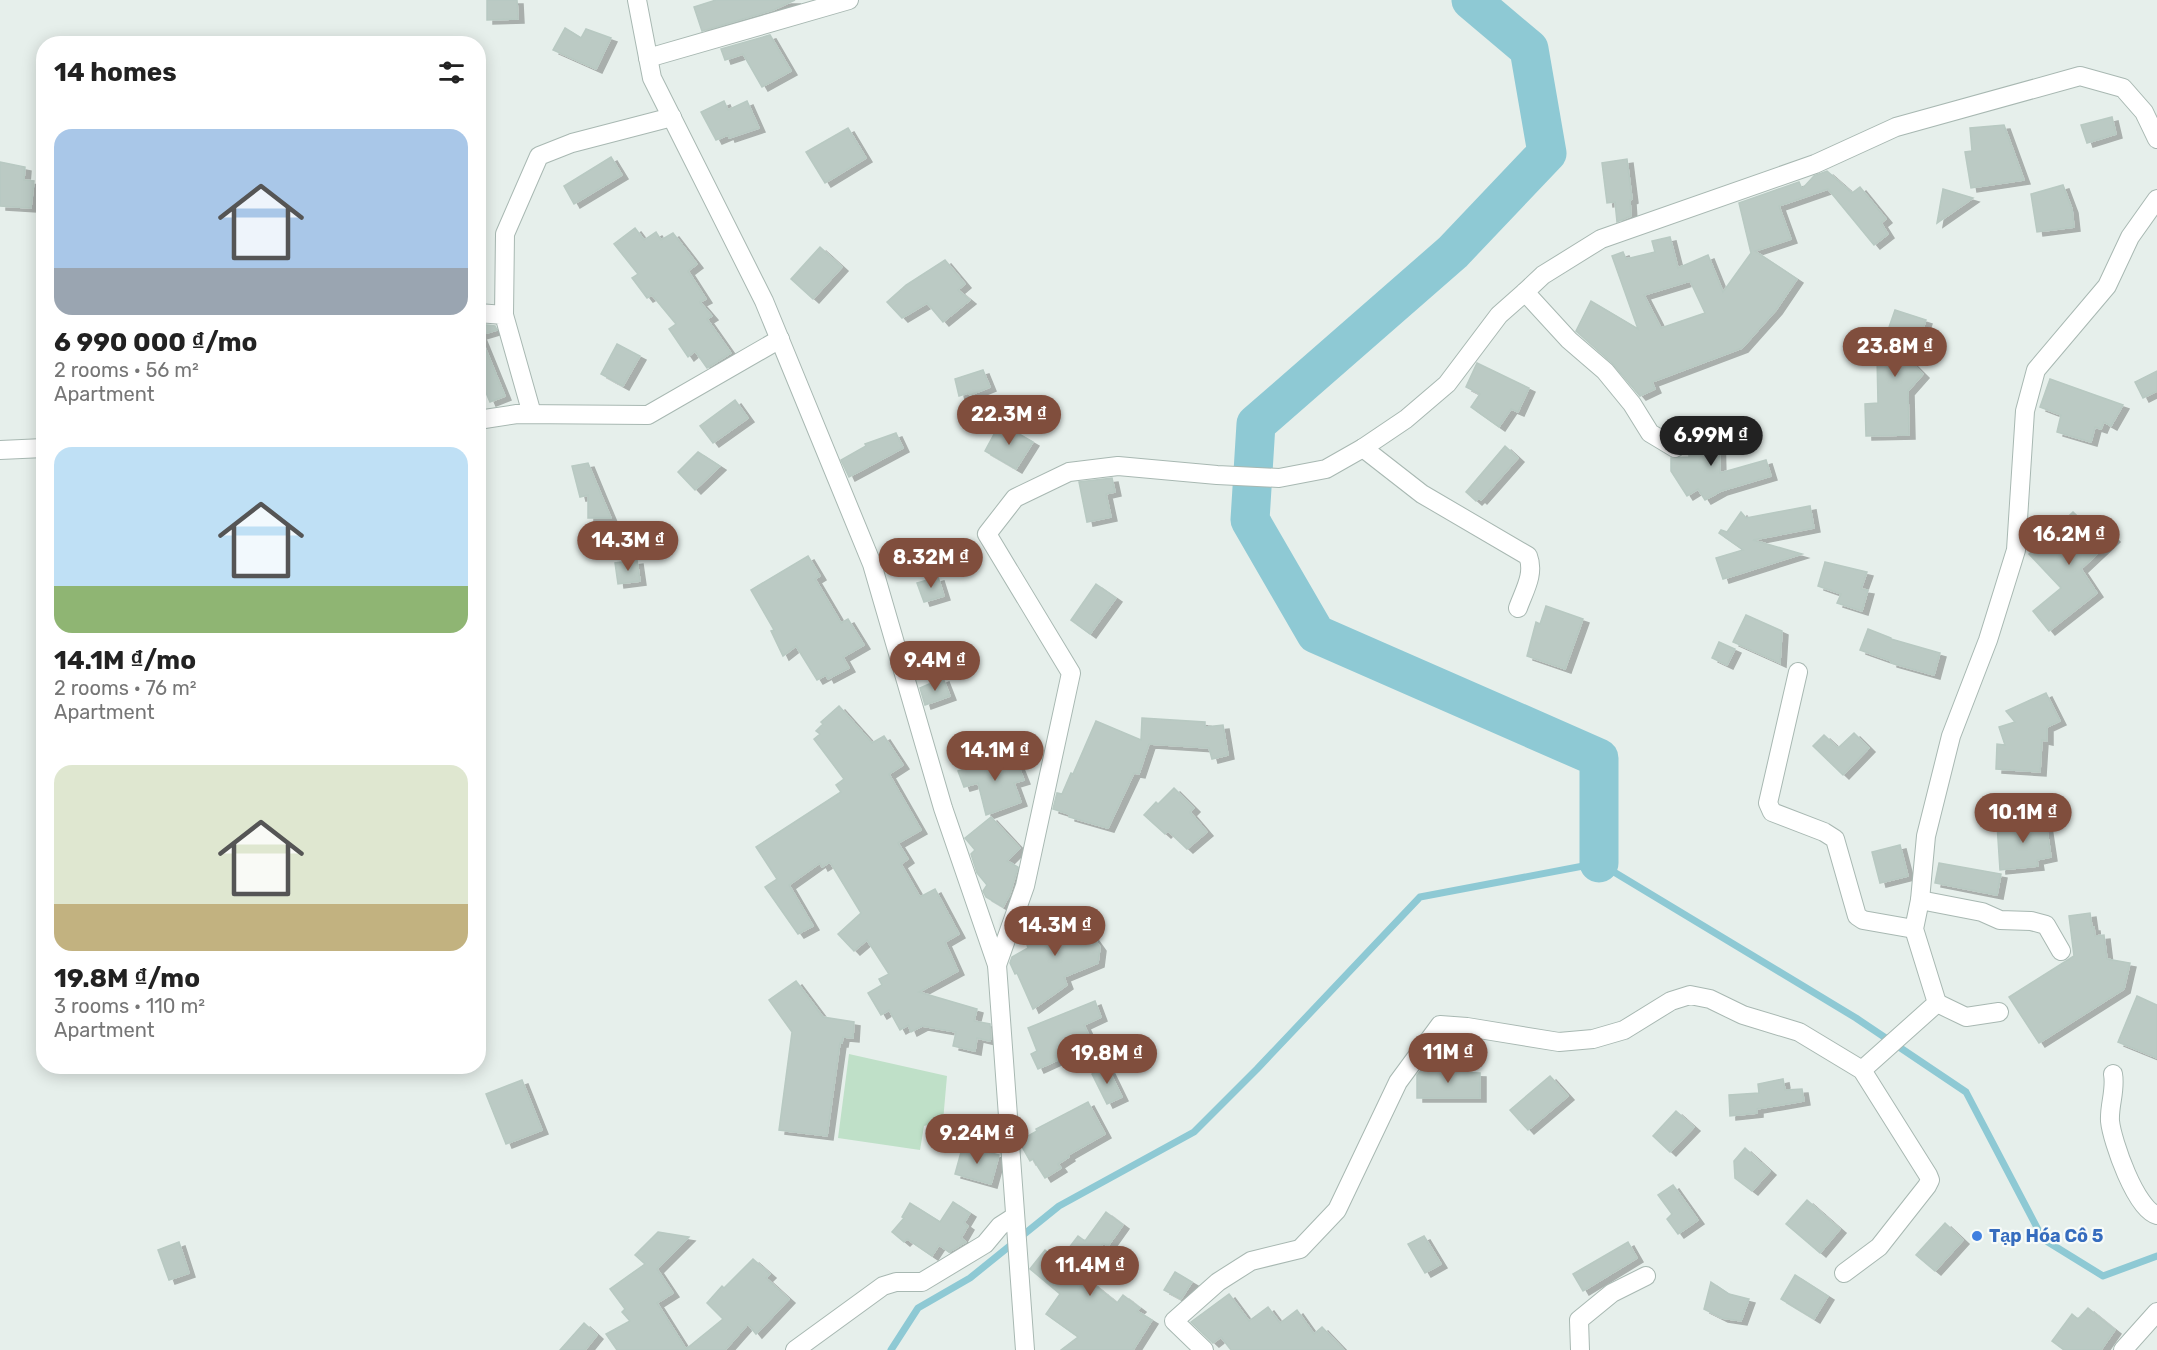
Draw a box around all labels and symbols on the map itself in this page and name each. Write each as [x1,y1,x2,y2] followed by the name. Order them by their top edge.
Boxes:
[1840,327,1950,378] pin: 23.8M ₫
[954,395,1064,446] pin: 22.3M ₫
[1656,416,1766,467] pin: 6.99M ₫
[2014,515,2124,566] pin: 16.2M ₫
[573,521,683,572] pin: 14.3M ₫
[876,538,986,589] pin: 8.32M ₫
[886,641,984,692] pin: 9.4M ₫
[940,731,1050,782] pin: 14.1M ₫
[1968,793,2078,844] pin: 10.1M ₫
[1000,906,1110,957] pin: 14.3M ₫
[1406,1033,1490,1084] pin: 11M ₫
[1052,1034,1162,1085] pin: 19.8M ₫
[922,1114,1032,1165] pin: 9.24M ₫
[1989,1225,2104,1247] place label: Tạp Hóa Cô 5
[1970,1229,1984,1243] marker: Tạp Hóa Cô 5
[1035,1246,1145,1297] pin: 11.4M ₫

